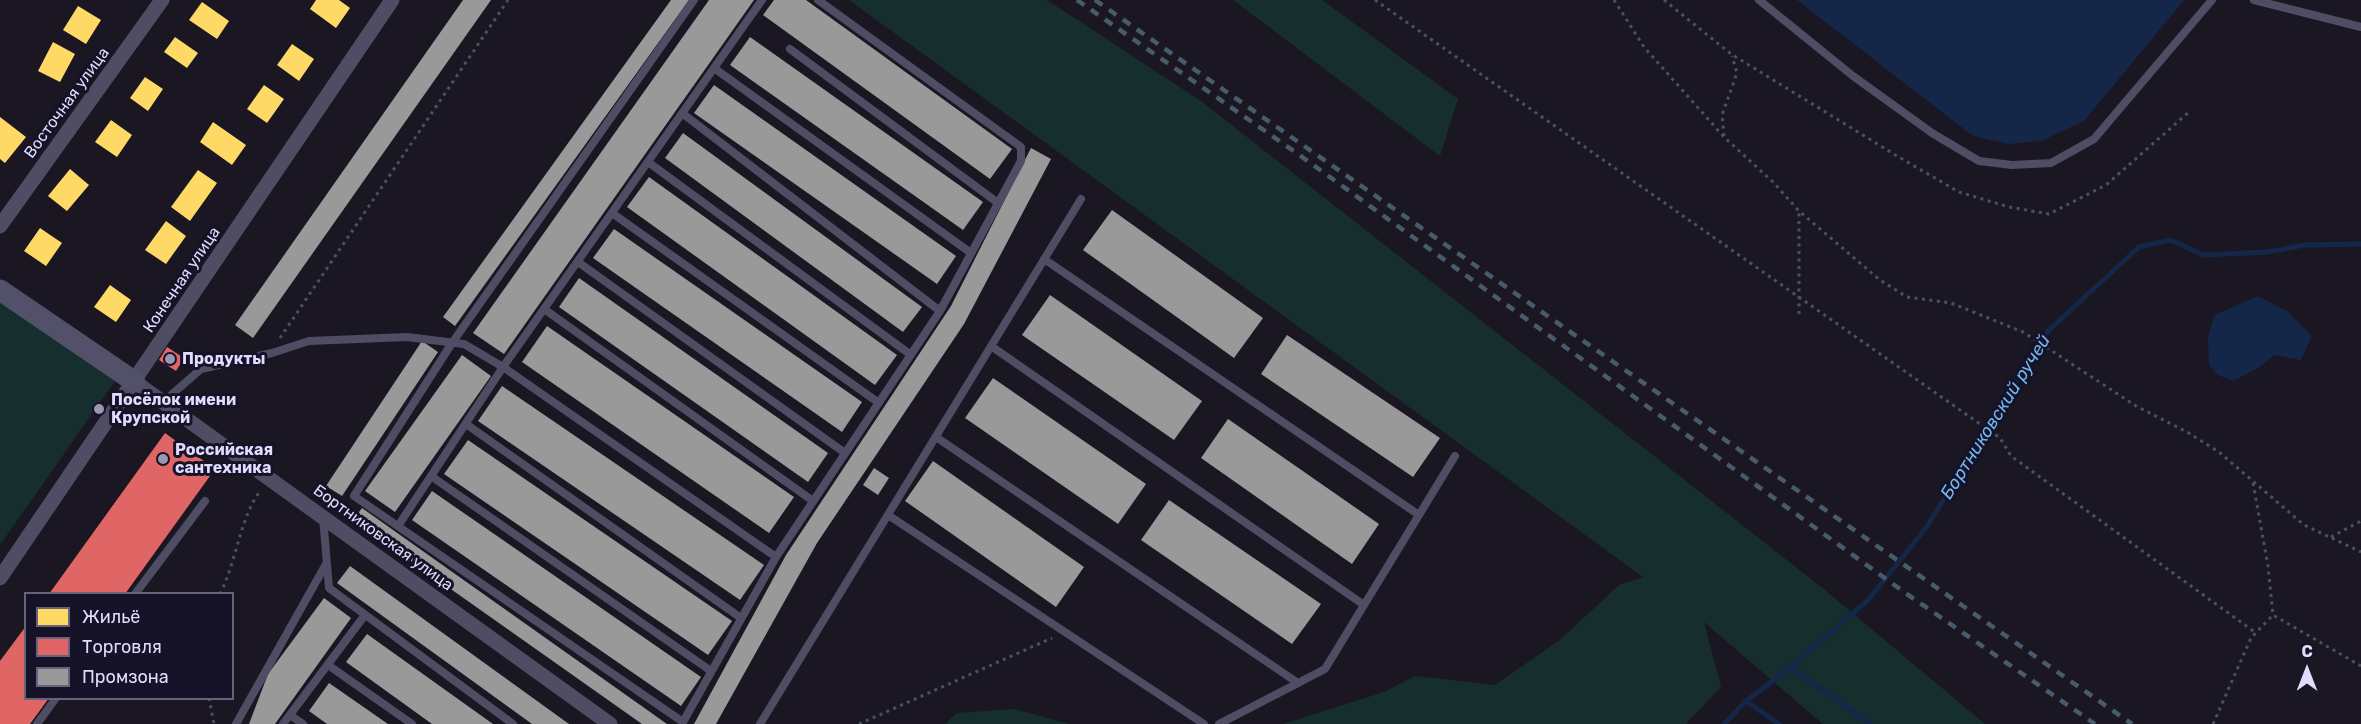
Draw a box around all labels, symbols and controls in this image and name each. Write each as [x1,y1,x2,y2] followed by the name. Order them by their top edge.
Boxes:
[20,44,114,162] street label: Восточная улица
[139,223,225,337] street label: Конечная улица
[1937,331,2055,503] water label: Бортниковский ручей
[182,349,265,369] place label: Продукты
[163,352,177,366] marker: Продукты
[111,390,236,428] place label: Посёлок имени Крупской
[92,402,106,416] marker: Посёлок имени Крупской
[175,440,273,478] place label: Российская сантехника
[156,452,170,466] marker: Российская сантехника
[309,481,457,595] street label: Бортниковская улица
[24,592,234,700] legend
[82,606,140,628] text: Жильё
[82,636,162,658] text: Торговля
[2277,640,2337,700] north arrow
[2301,642,2313,661] text: С
[82,666,169,688] text: Промзона

